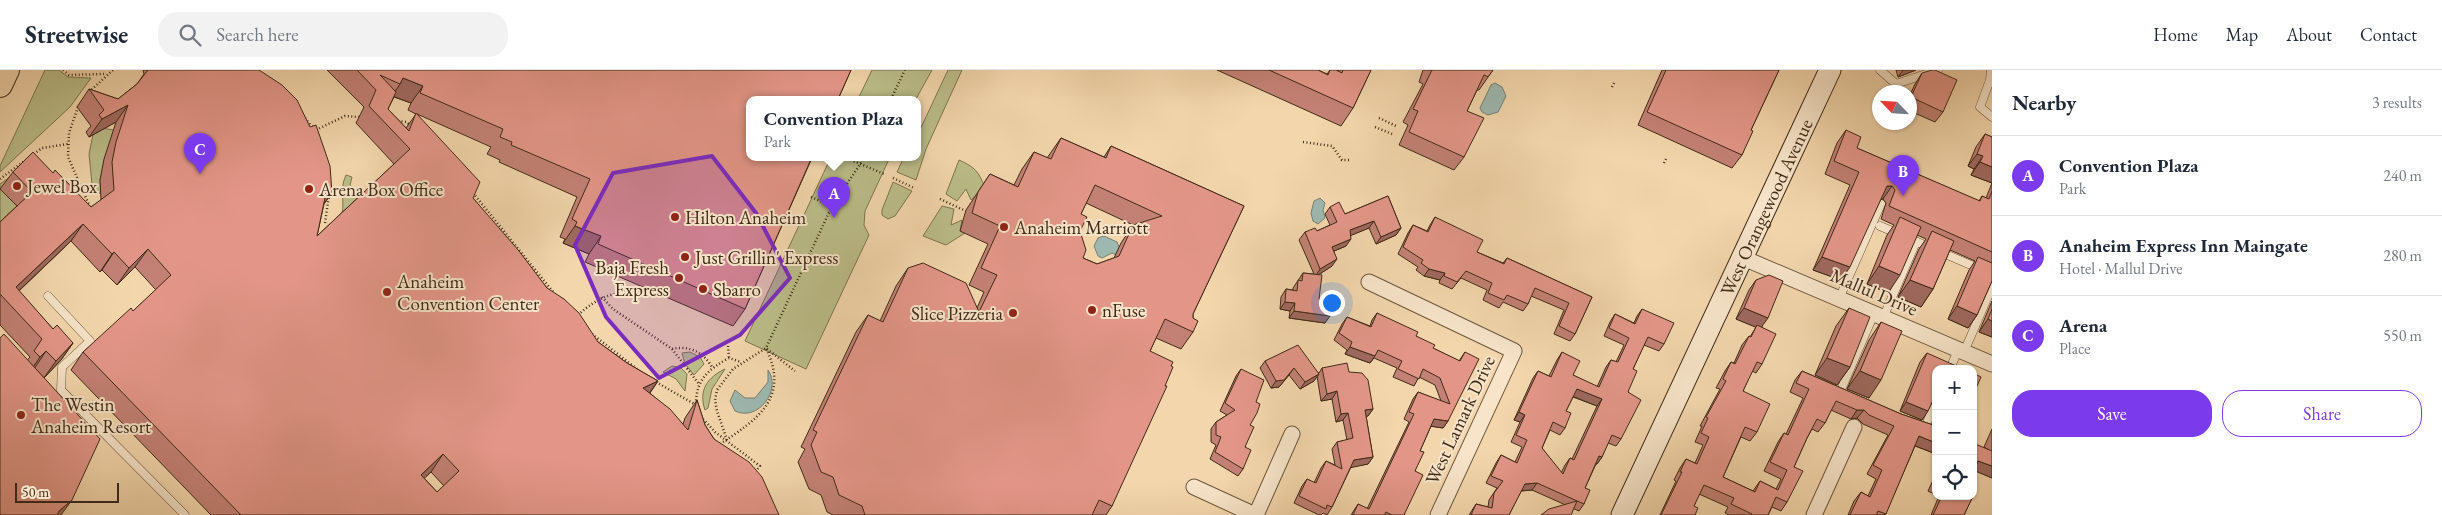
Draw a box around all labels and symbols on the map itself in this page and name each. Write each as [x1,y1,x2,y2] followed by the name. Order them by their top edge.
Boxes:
[1872,85,1917,130] north arrow
[1714,115,1818,299] street label: West Orangewood Avenue
[184,133,216,174] pin: C
[1887,155,1919,196] pin: B
[25,174,98,199] place label: Jewel Box
[318,177,443,202] place label: Arena Box Office
[818,177,850,218] pin: A
[11,180,23,192] marker: Jewel Box
[303,183,315,195] marker: Arena Box Office
[685,205,806,230] place label: Hilton Anaheim
[669,211,681,223] marker: Hilton Anaheim
[1013,215,1148,240] place label: Anaheim Marriott
[998,221,1010,233] marker: Anaheim Marriott
[693,245,838,270] place label: Just Grillin' Express
[679,251,691,263] marker: Just Grillin' Express
[595,255,669,302] place label: Baja Fresh Express
[1827,262,1921,322] street label: Mallul Drive
[396,269,540,316] place label: Anaheim Convention Center
[673,272,685,284] marker: Baja Fresh Express
[713,277,761,302] place label: Sbarro
[697,283,709,295] marker: Sbarro
[381,286,393,298] marker: Anaheim Convention Center
[1319,290,1345,316] your location
[1102,298,1145,323] place label: nFuse
[911,301,1003,326] place label: Slice Pizzeria
[1086,304,1098,316] marker: nFuse
[1007,307,1019,319] marker: Slice Pizzeria
[1419,352,1501,488] street label: West Lamark Drive
[30,392,151,439] place label: The Westin Anaheim Resort
[15,409,27,421] marker: The Westin Anaheim Resort
[15,480,119,503] scale bar

